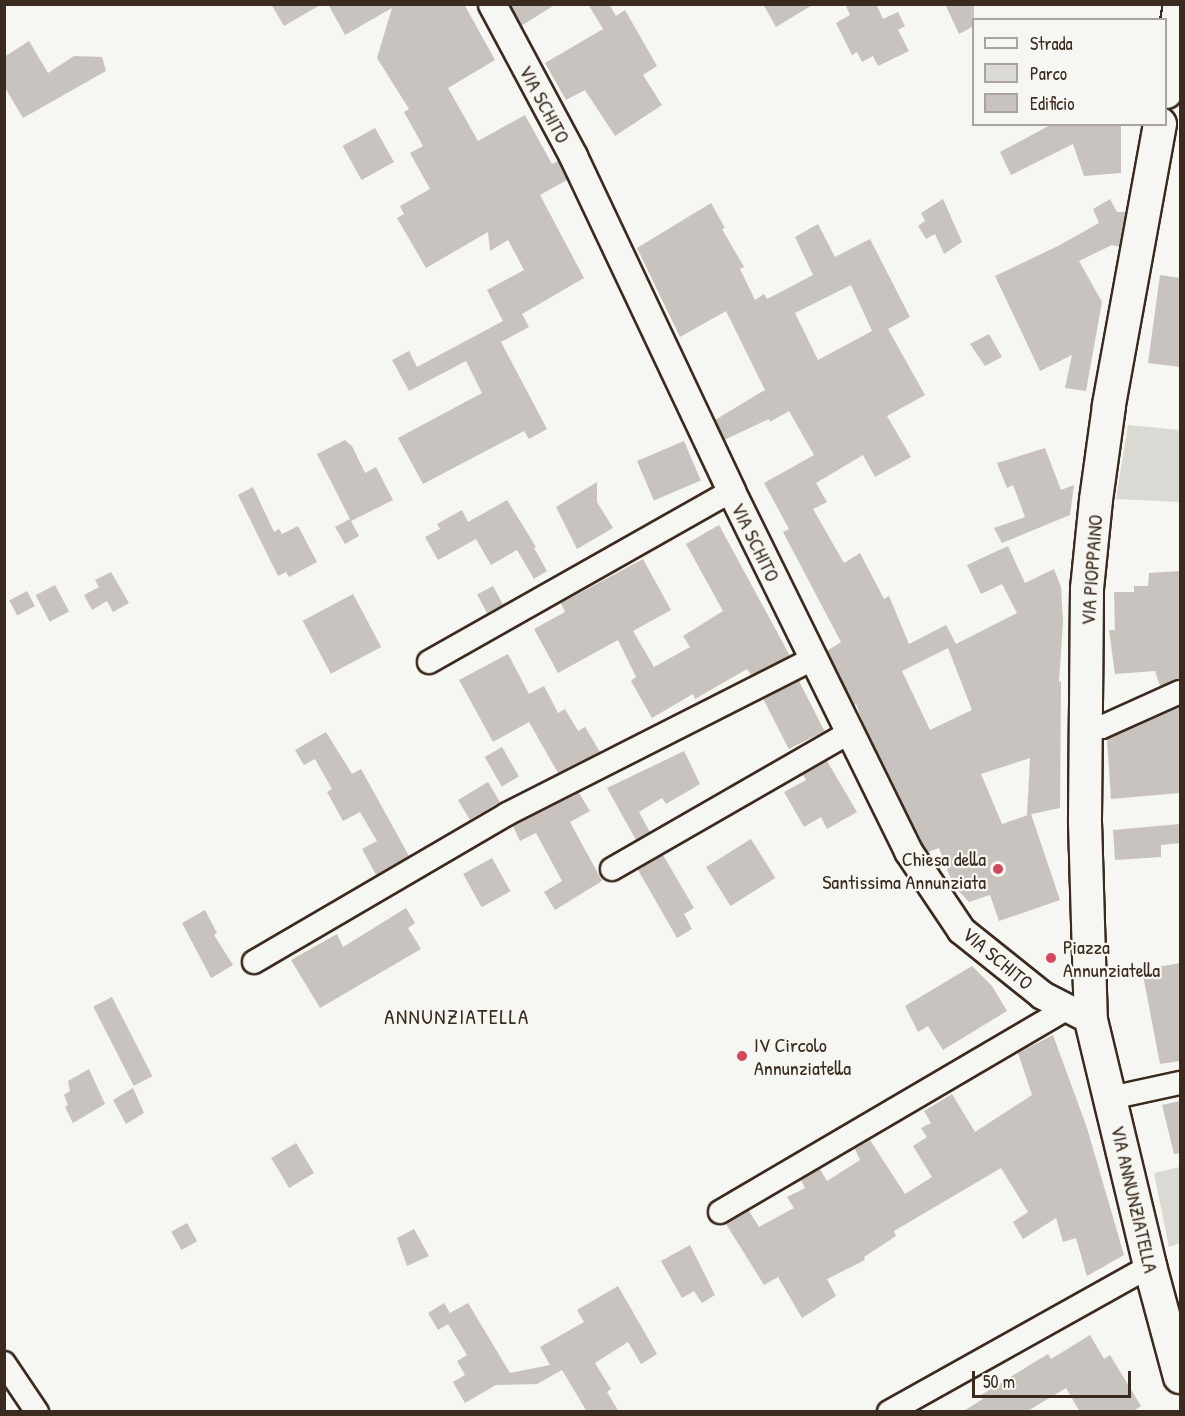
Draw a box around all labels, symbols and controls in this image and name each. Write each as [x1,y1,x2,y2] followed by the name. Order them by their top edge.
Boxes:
[972,18,1167,126] legend
[1030,31,1073,56] text: Strada
[514,61,576,147] street label: VIA SCHITO
[1030,61,1067,86] text: Parco
[1030,91,1074,116] text: Edificio
[727,499,785,585] street label: VIA SCHITO
[1075,514,1107,626] street label: VIA PIOPPAINO
[822,846,986,893] place label: Chiesa della Santissima Annunziata
[991,862,1005,876] marker: Chiesa della Santissima Annunziata
[958,921,1038,995] street label: VIA SCHITO
[1063,934,1160,981] place label: Piazza Annunziatella
[1044,951,1058,965] marker: Piazza Annunziatella
[384,1004,530,1030] district label: ANNUNZIATELLA
[754,1032,851,1079] place label: IV Circolo Annunziatella
[735,1049,749,1063] marker: IV Circolo Annunziatella
[1106,1123,1164,1275] street label: VIA ANNUNZIATELLA
[975,1359,1134,1397] scale bar
[983,1369,1015,1394] text: 50 m

